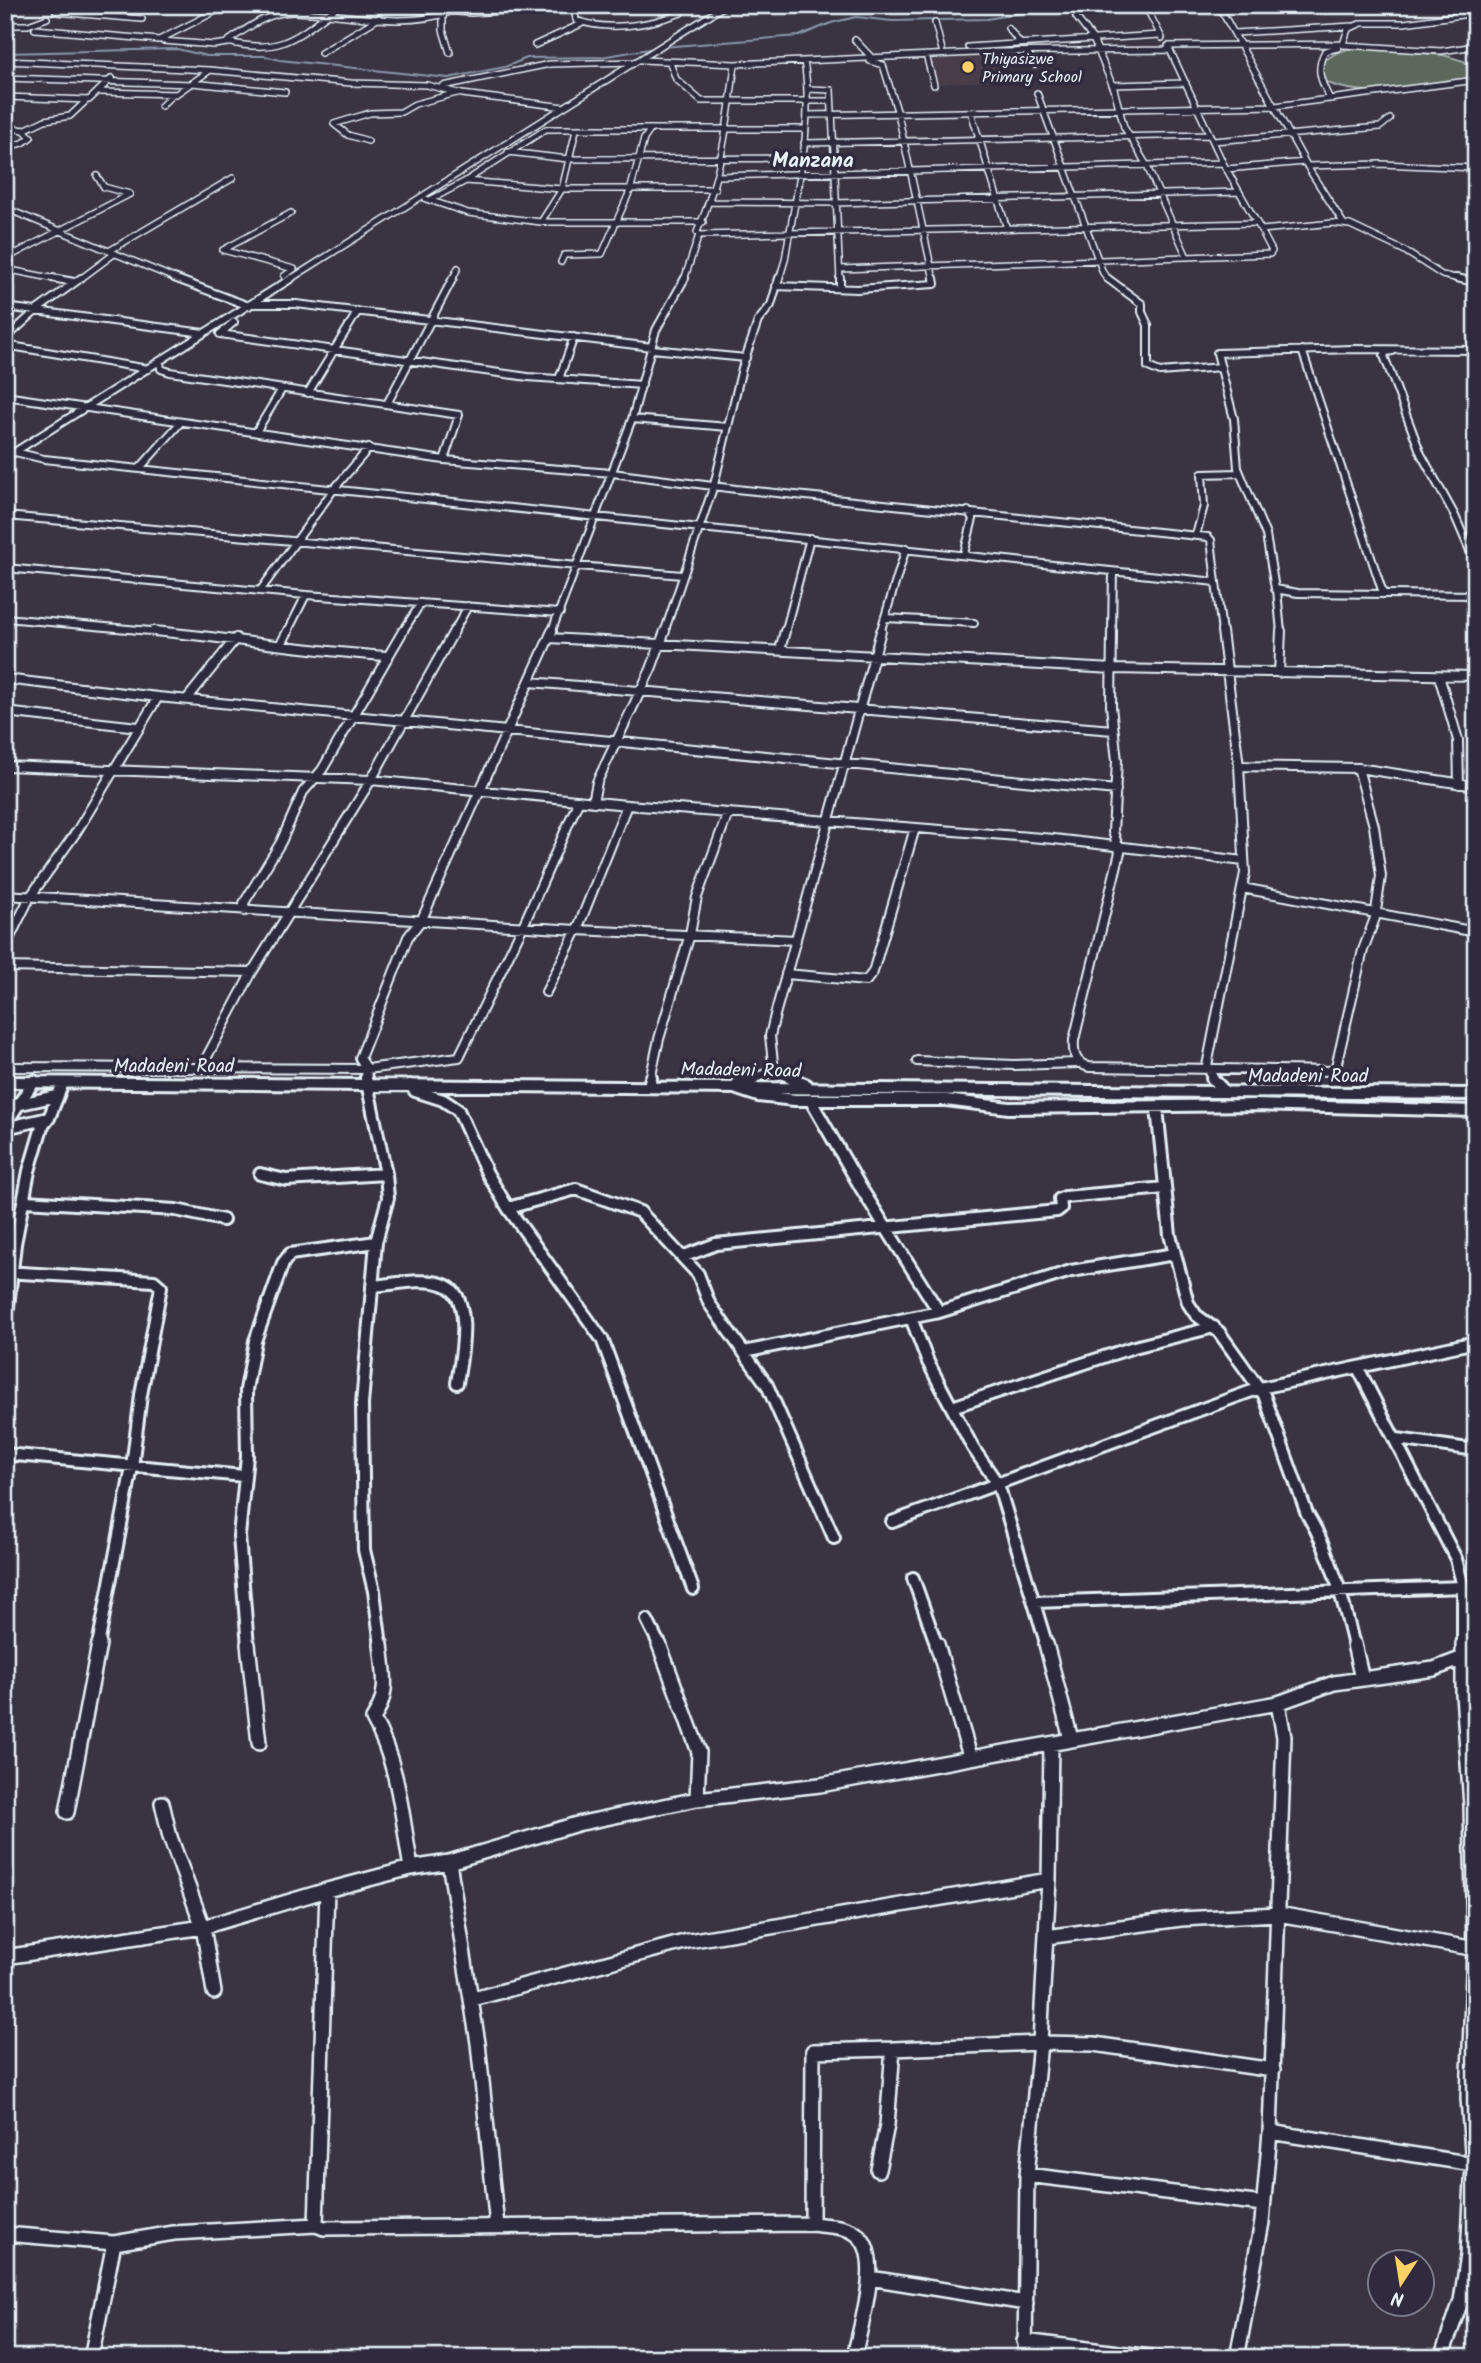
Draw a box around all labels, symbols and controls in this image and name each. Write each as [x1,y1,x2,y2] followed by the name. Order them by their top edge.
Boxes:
[982,47,1082,90] place label: Thiyasizwe Primary School
[960,59,976,75] marker: Thiyasizwe Primary School
[772,145,854,178] district label: Manzana
[114,1052,235,1082] street label: Madadeni Road
[680,1055,802,1087] street label: Madadeni Road
[1248,1062,1369,1092] street label: Madadeni Road
[1366,2248,1436,2318] north arrow
[1389,2282,1407,2314] text: N

